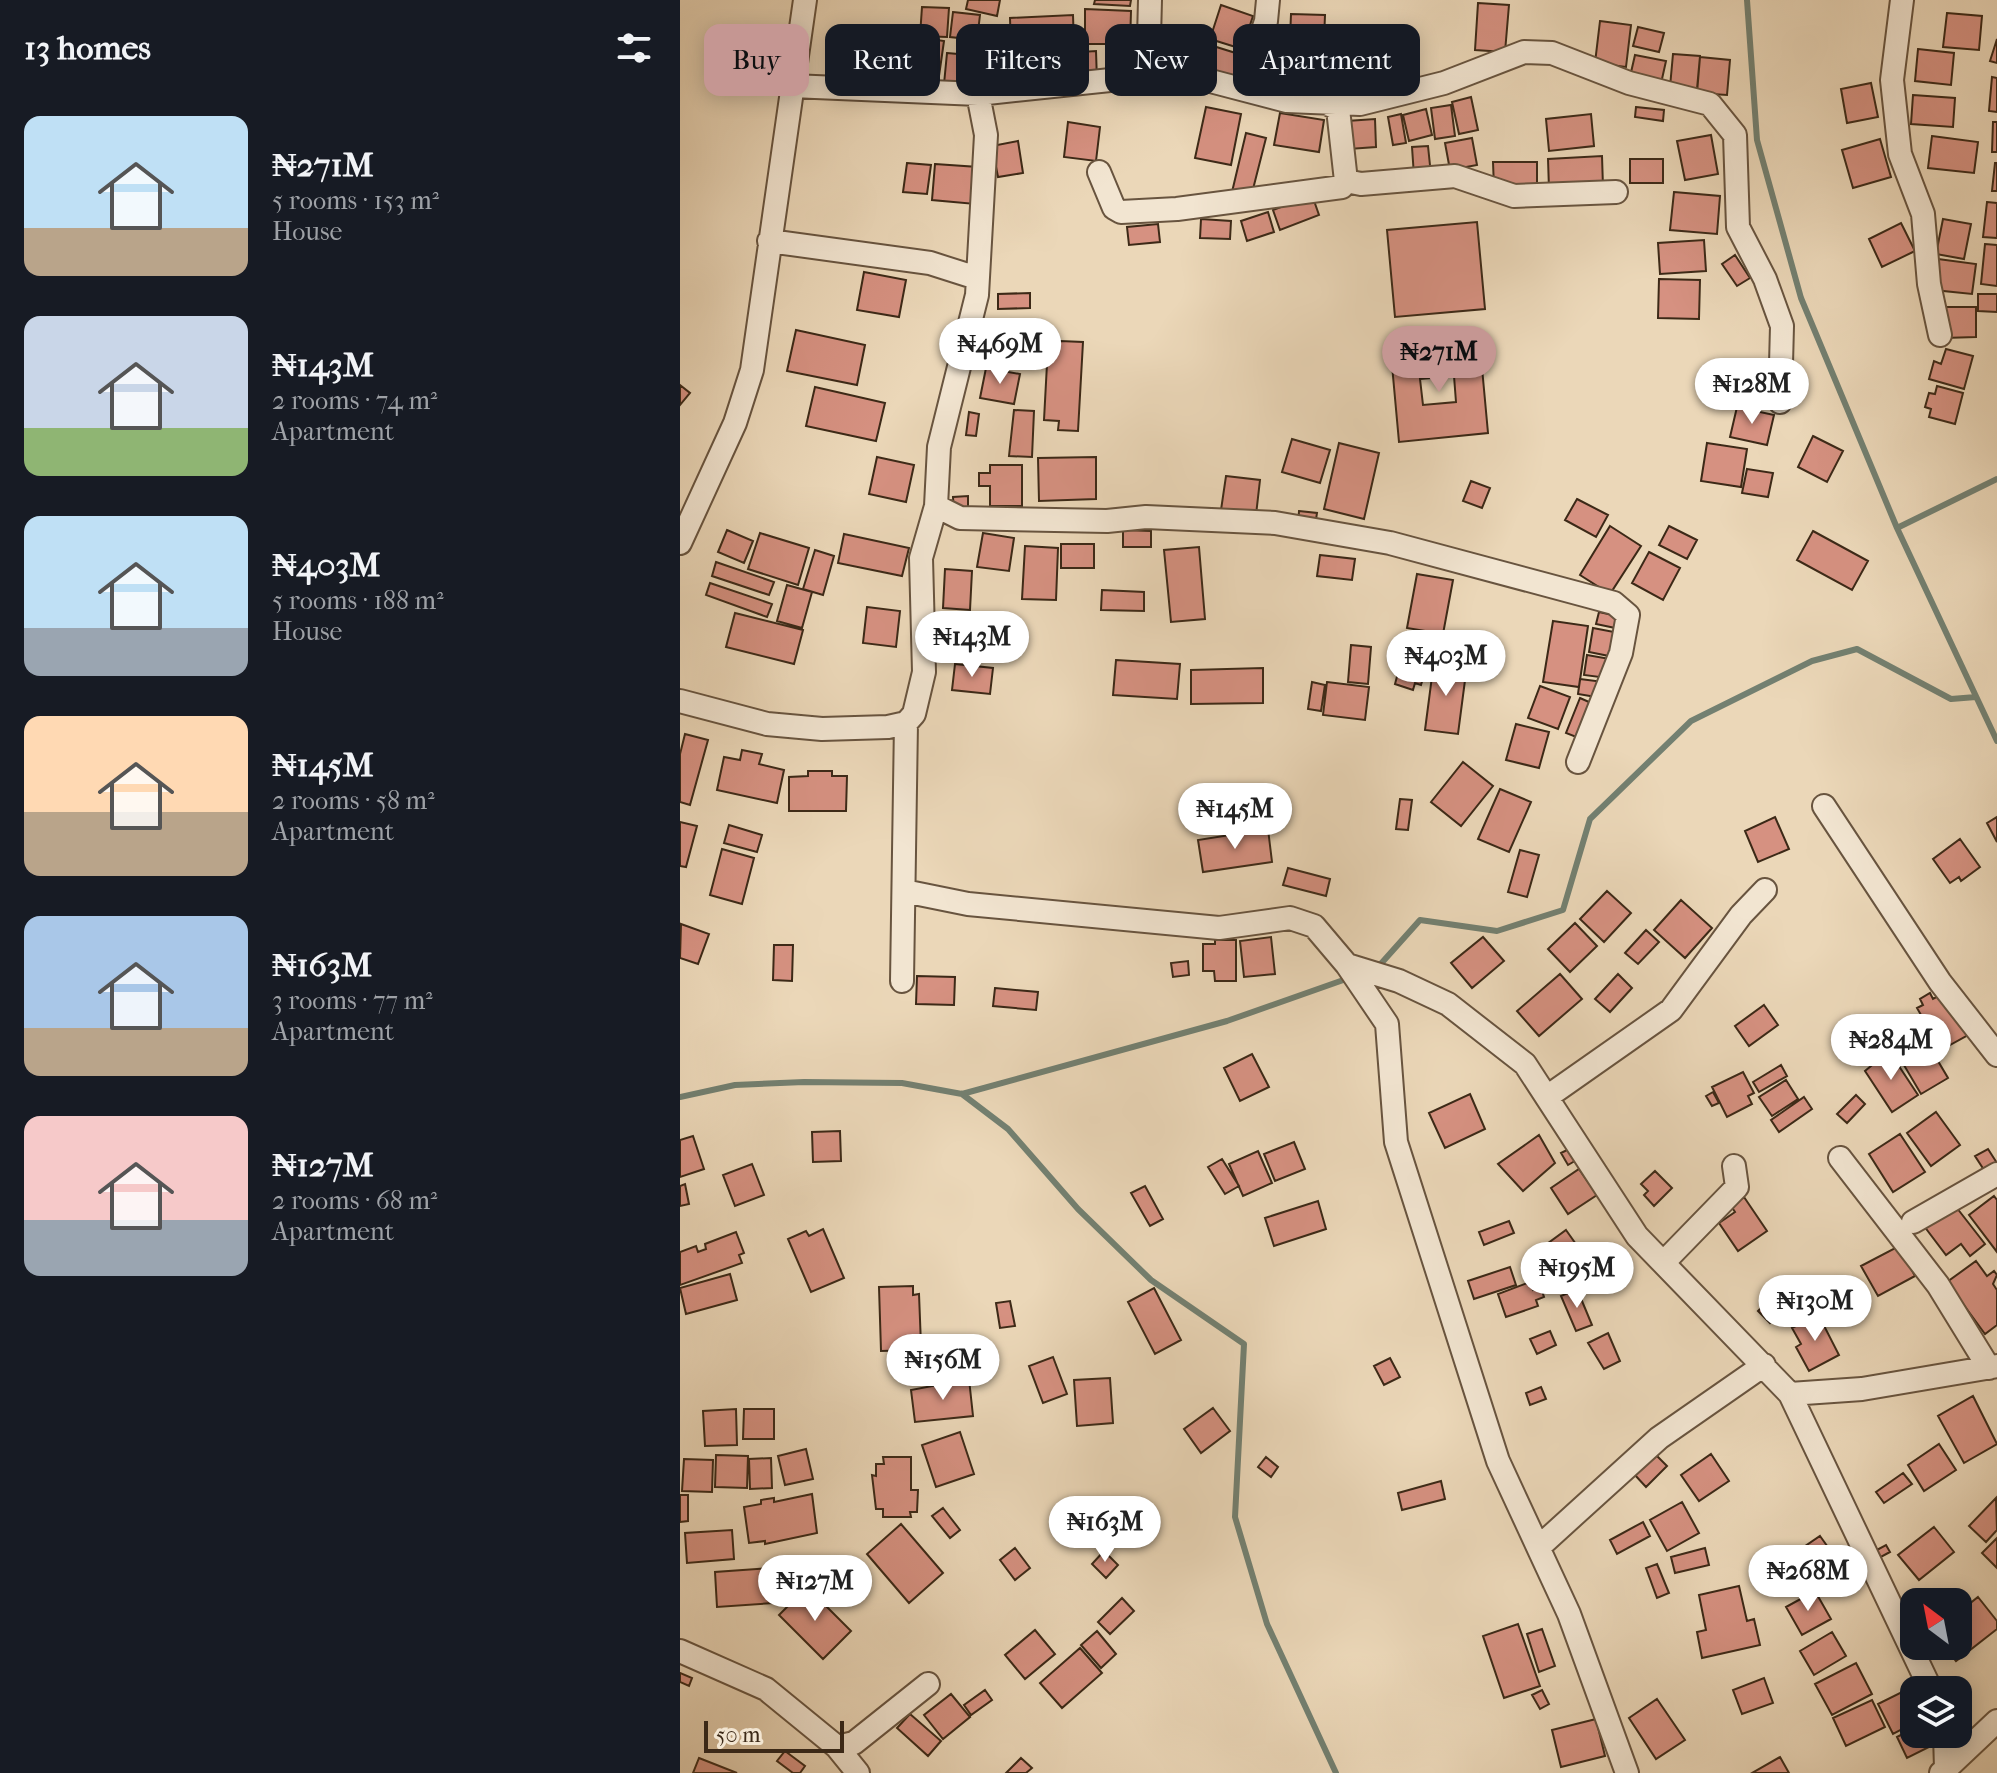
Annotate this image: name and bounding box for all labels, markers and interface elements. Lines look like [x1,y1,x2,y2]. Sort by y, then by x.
chip: Buy [704,24,809,96]
chip: Rent [825,24,940,96]
chip: Filters [956,24,1089,96]
chip: New [1105,24,1217,96]
chip: Apartment [1233,24,1420,96]
icon: filters [612,26,656,70]
text: 13 homes [24,28,151,68]
text: ₦271M [272,145,374,185]
icon: home [88,148,184,244]
text: 5 rooms · 153 m² [272,185,439,216]
text: House [272,216,342,247]
pin: ₦469M [944,318,1056,386]
pin: ₦271M [1383,326,1495,394]
text: ₦469M [957,328,1043,359]
text: ₦271M [1400,336,1478,367]
text: ₦143M [272,345,374,385]
icon: home [88,348,184,444]
pin: ₦128M [1696,358,1808,426]
text: ₦128M [1713,368,1791,399]
text: 2 rooms · 74 m² [272,385,437,416]
text: Apartment [272,416,394,447]
text: ₦403M [272,545,380,585]
icon: home [88,548,184,644]
text: 5 rooms · 188 m² [272,585,444,616]
pin: ₦143M [916,611,1028,679]
text: House [272,616,342,647]
text: ₦143M [933,621,1011,652]
pin: ₦403M [1390,630,1502,698]
text: ₦403M [1405,640,1487,671]
text: ₦145M [272,745,374,785]
icon: home [88,748,184,844]
pin: ₦145M [1179,783,1291,851]
text: 2 rooms · 58 m² [272,785,435,816]
text: ₦145M [1196,793,1274,824]
text: Apartment [272,816,394,847]
text: ₦163M [272,945,372,985]
icon: home [88,948,184,1044]
text: 3 rooms · 77 m² [272,985,433,1016]
pin: ₦284M [1835,1014,1947,1082]
text: Apartment [272,1016,394,1047]
text: ₦284M [1849,1024,1933,1055]
text: ₦127M [272,1145,374,1185]
icon: home [88,1148,184,1244]
text: 2 rooms · 68 m² [272,1185,437,1216]
text: Apartment [272,1216,394,1247]
pin: ₦195M [1521,1242,1633,1310]
text: ₦195M [1539,1252,1615,1283]
pin: ₦130M [1759,1275,1871,1343]
text: ₦130M [1777,1285,1853,1316]
pin: ₦156M [887,1334,999,1402]
text: ₦156M [904,1344,982,1375]
pin: ₦163M [1049,1496,1161,1564]
text: ₦163M [1067,1506,1143,1537]
pin: ₦268M [1752,1545,1864,1613]
pin: ₦127M [759,1555,871,1623]
text: ₦268M [1766,1555,1850,1586]
text: ₦127M [776,1565,854,1596]
north arrow [1900,1588,1972,1660]
map controls [1900,1588,1972,1748]
button: layers [1900,1676,1972,1748]
scale bar [704,1717,844,1753]
text: 50 m [716,1722,761,1748]

